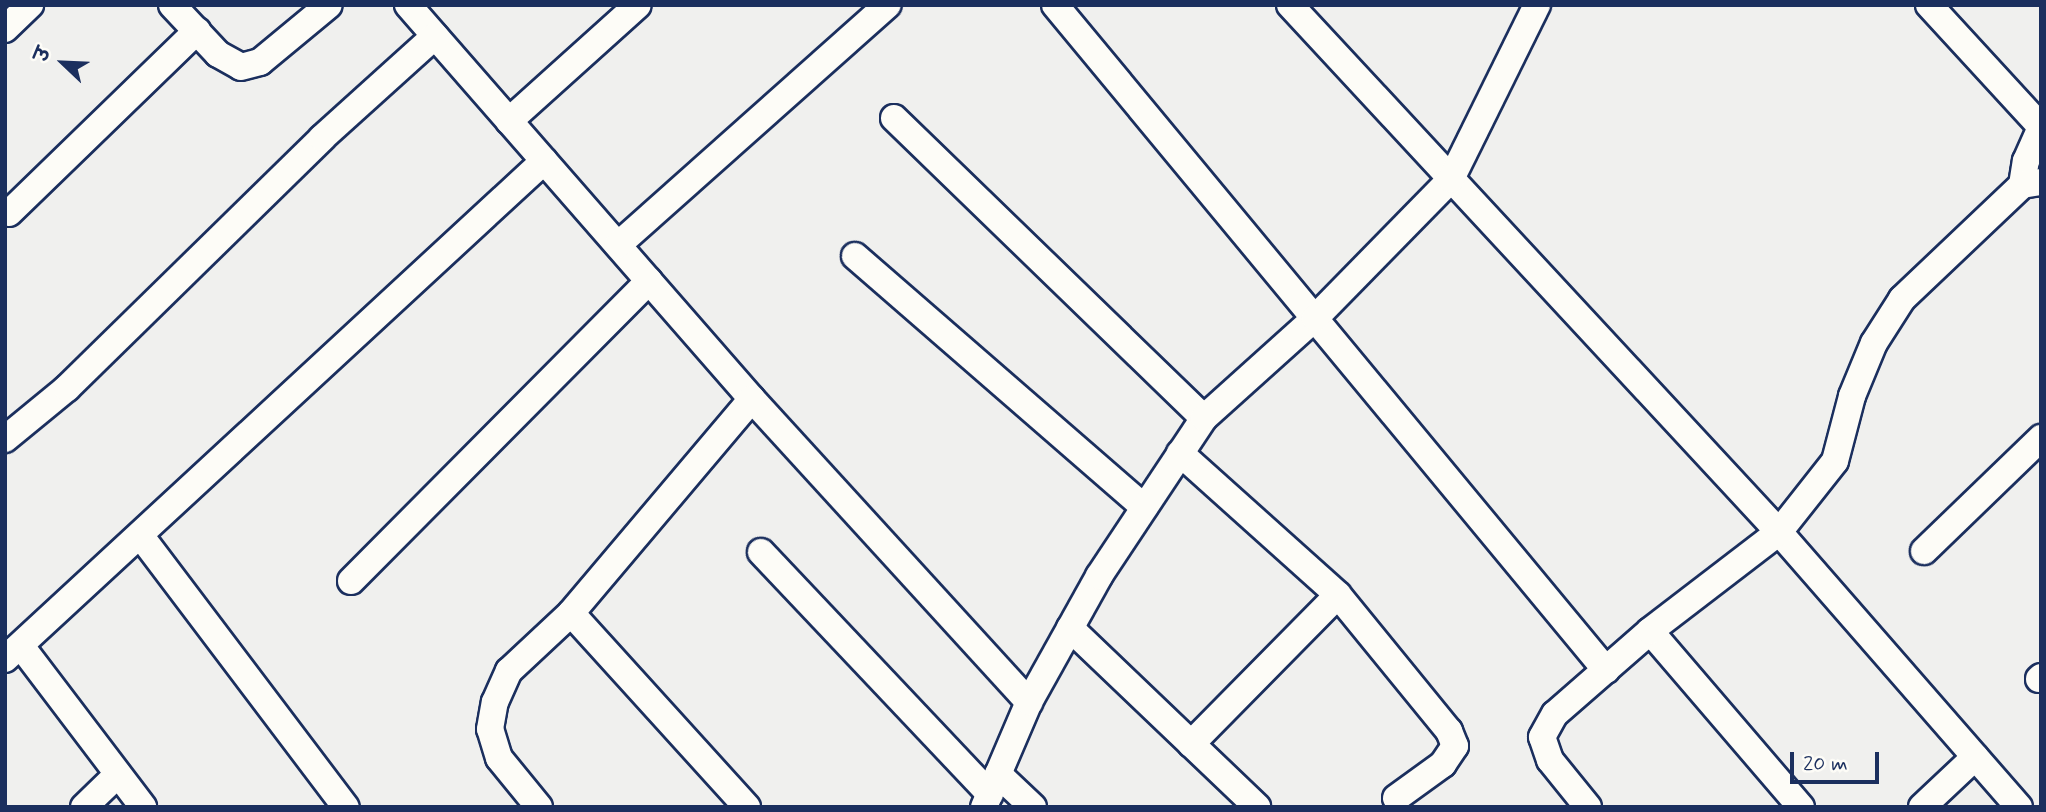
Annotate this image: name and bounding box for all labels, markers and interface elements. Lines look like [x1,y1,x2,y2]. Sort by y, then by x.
north arrow [28,28,98,98]
text: उ [29,44,57,65]
scale bar [1794,738,1883,782]
text: 20 m [1803,750,1848,778]

